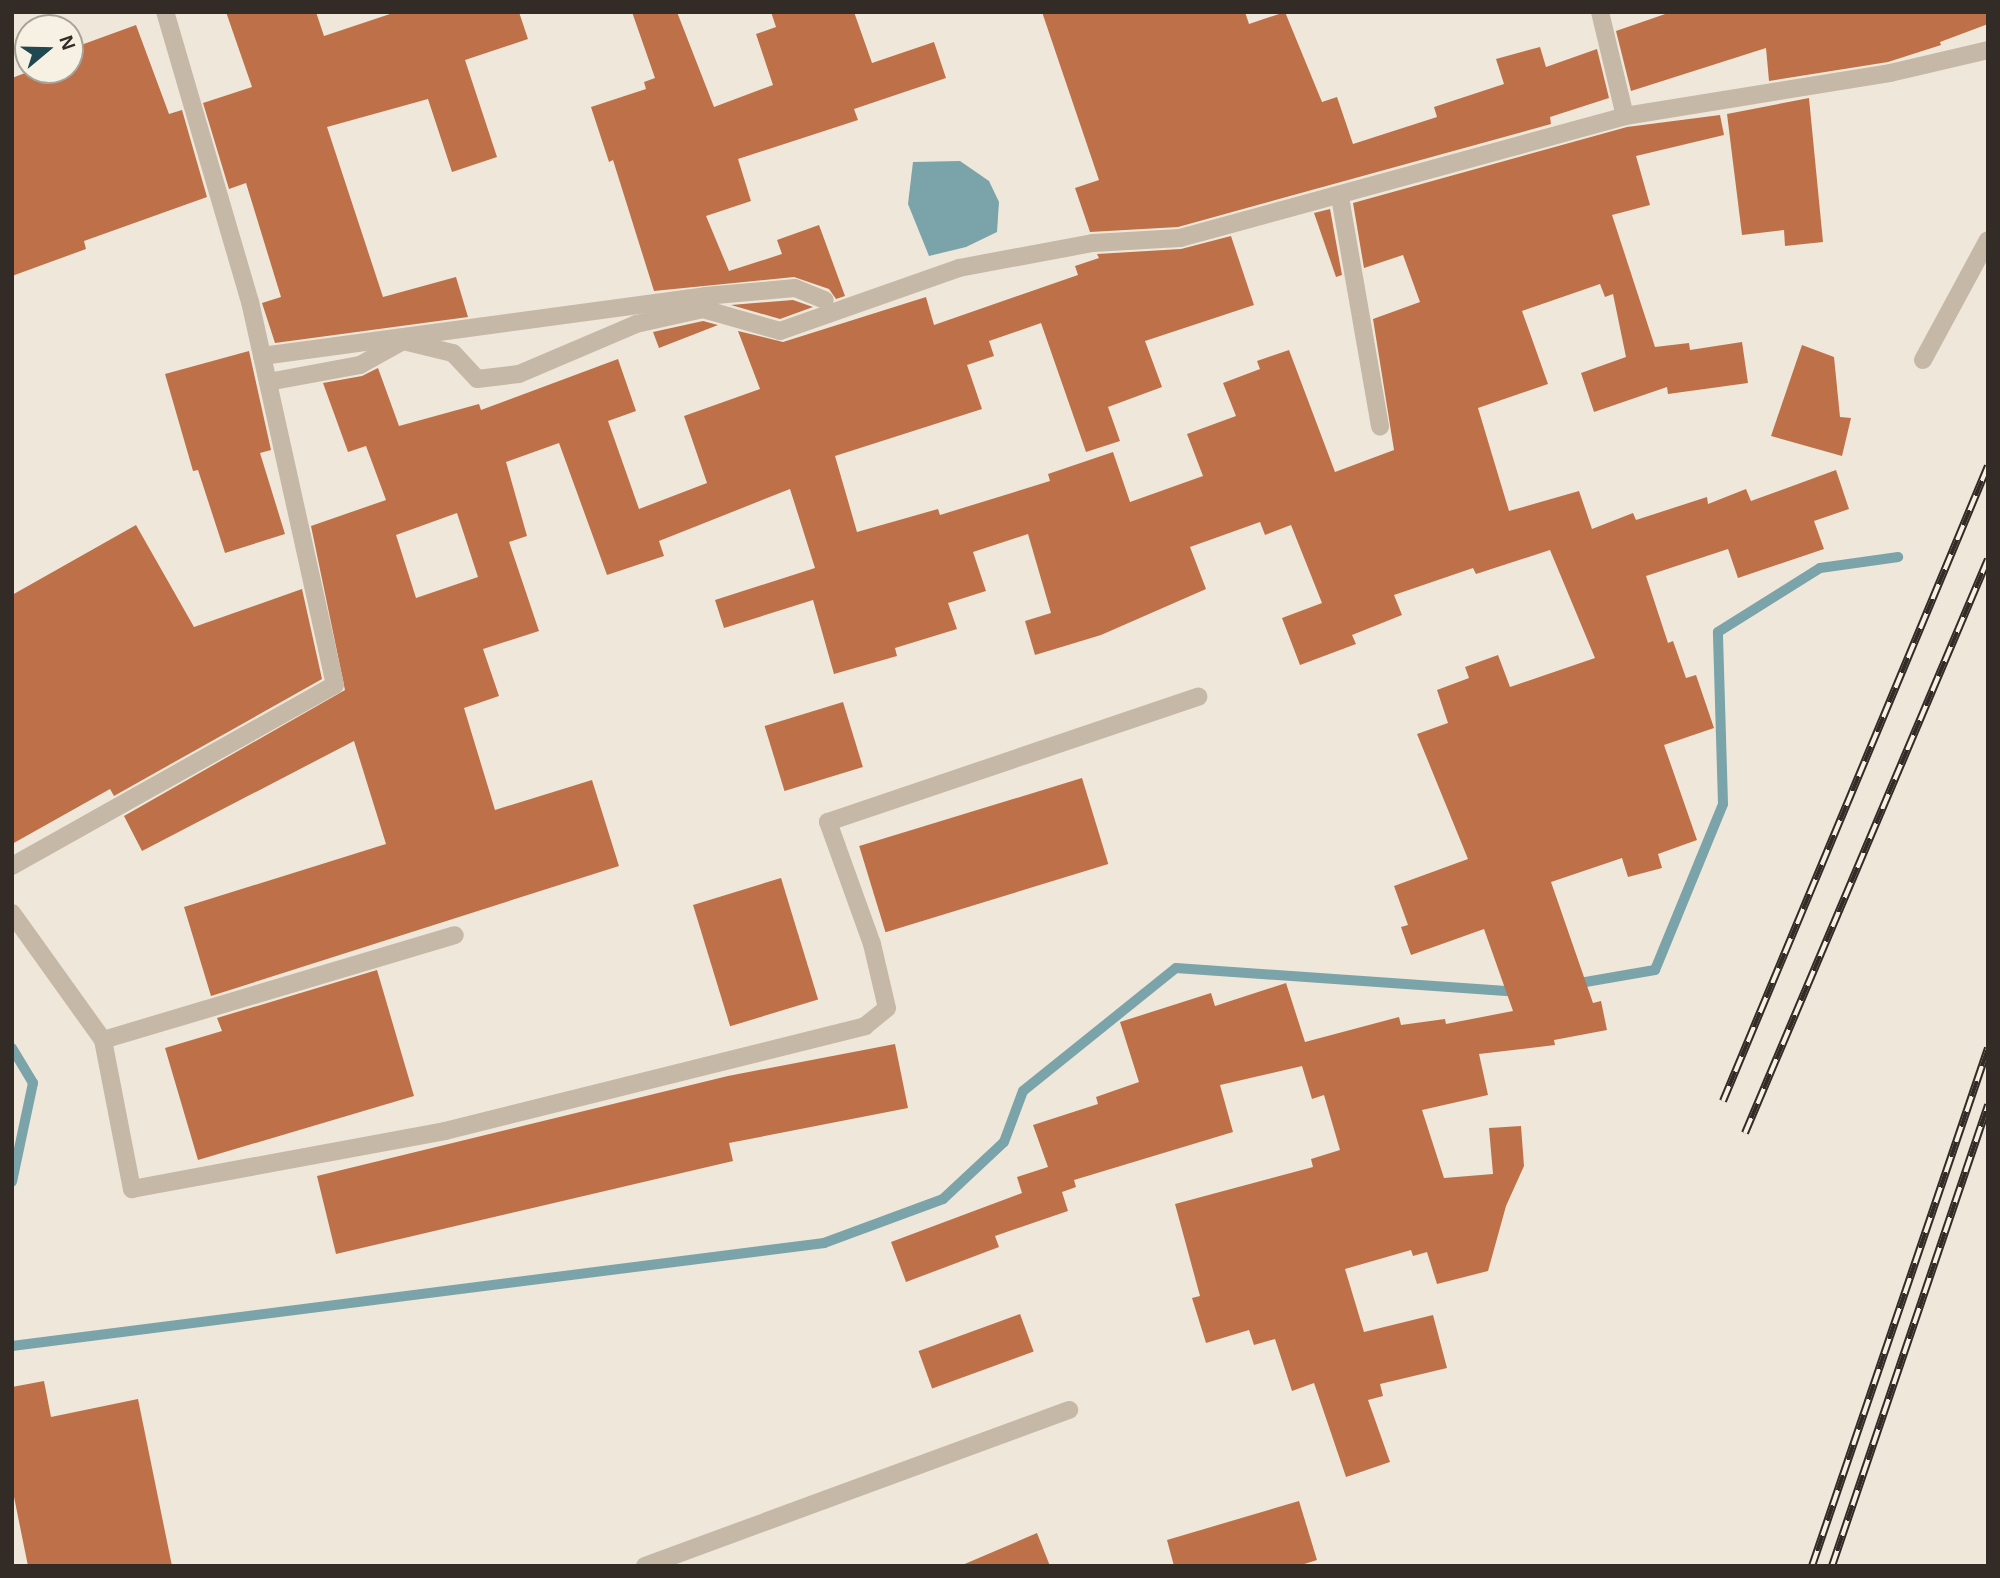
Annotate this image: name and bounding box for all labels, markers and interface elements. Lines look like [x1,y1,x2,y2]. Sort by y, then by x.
north arrow [14,14,84,84]
text: N [55,33,80,53]

